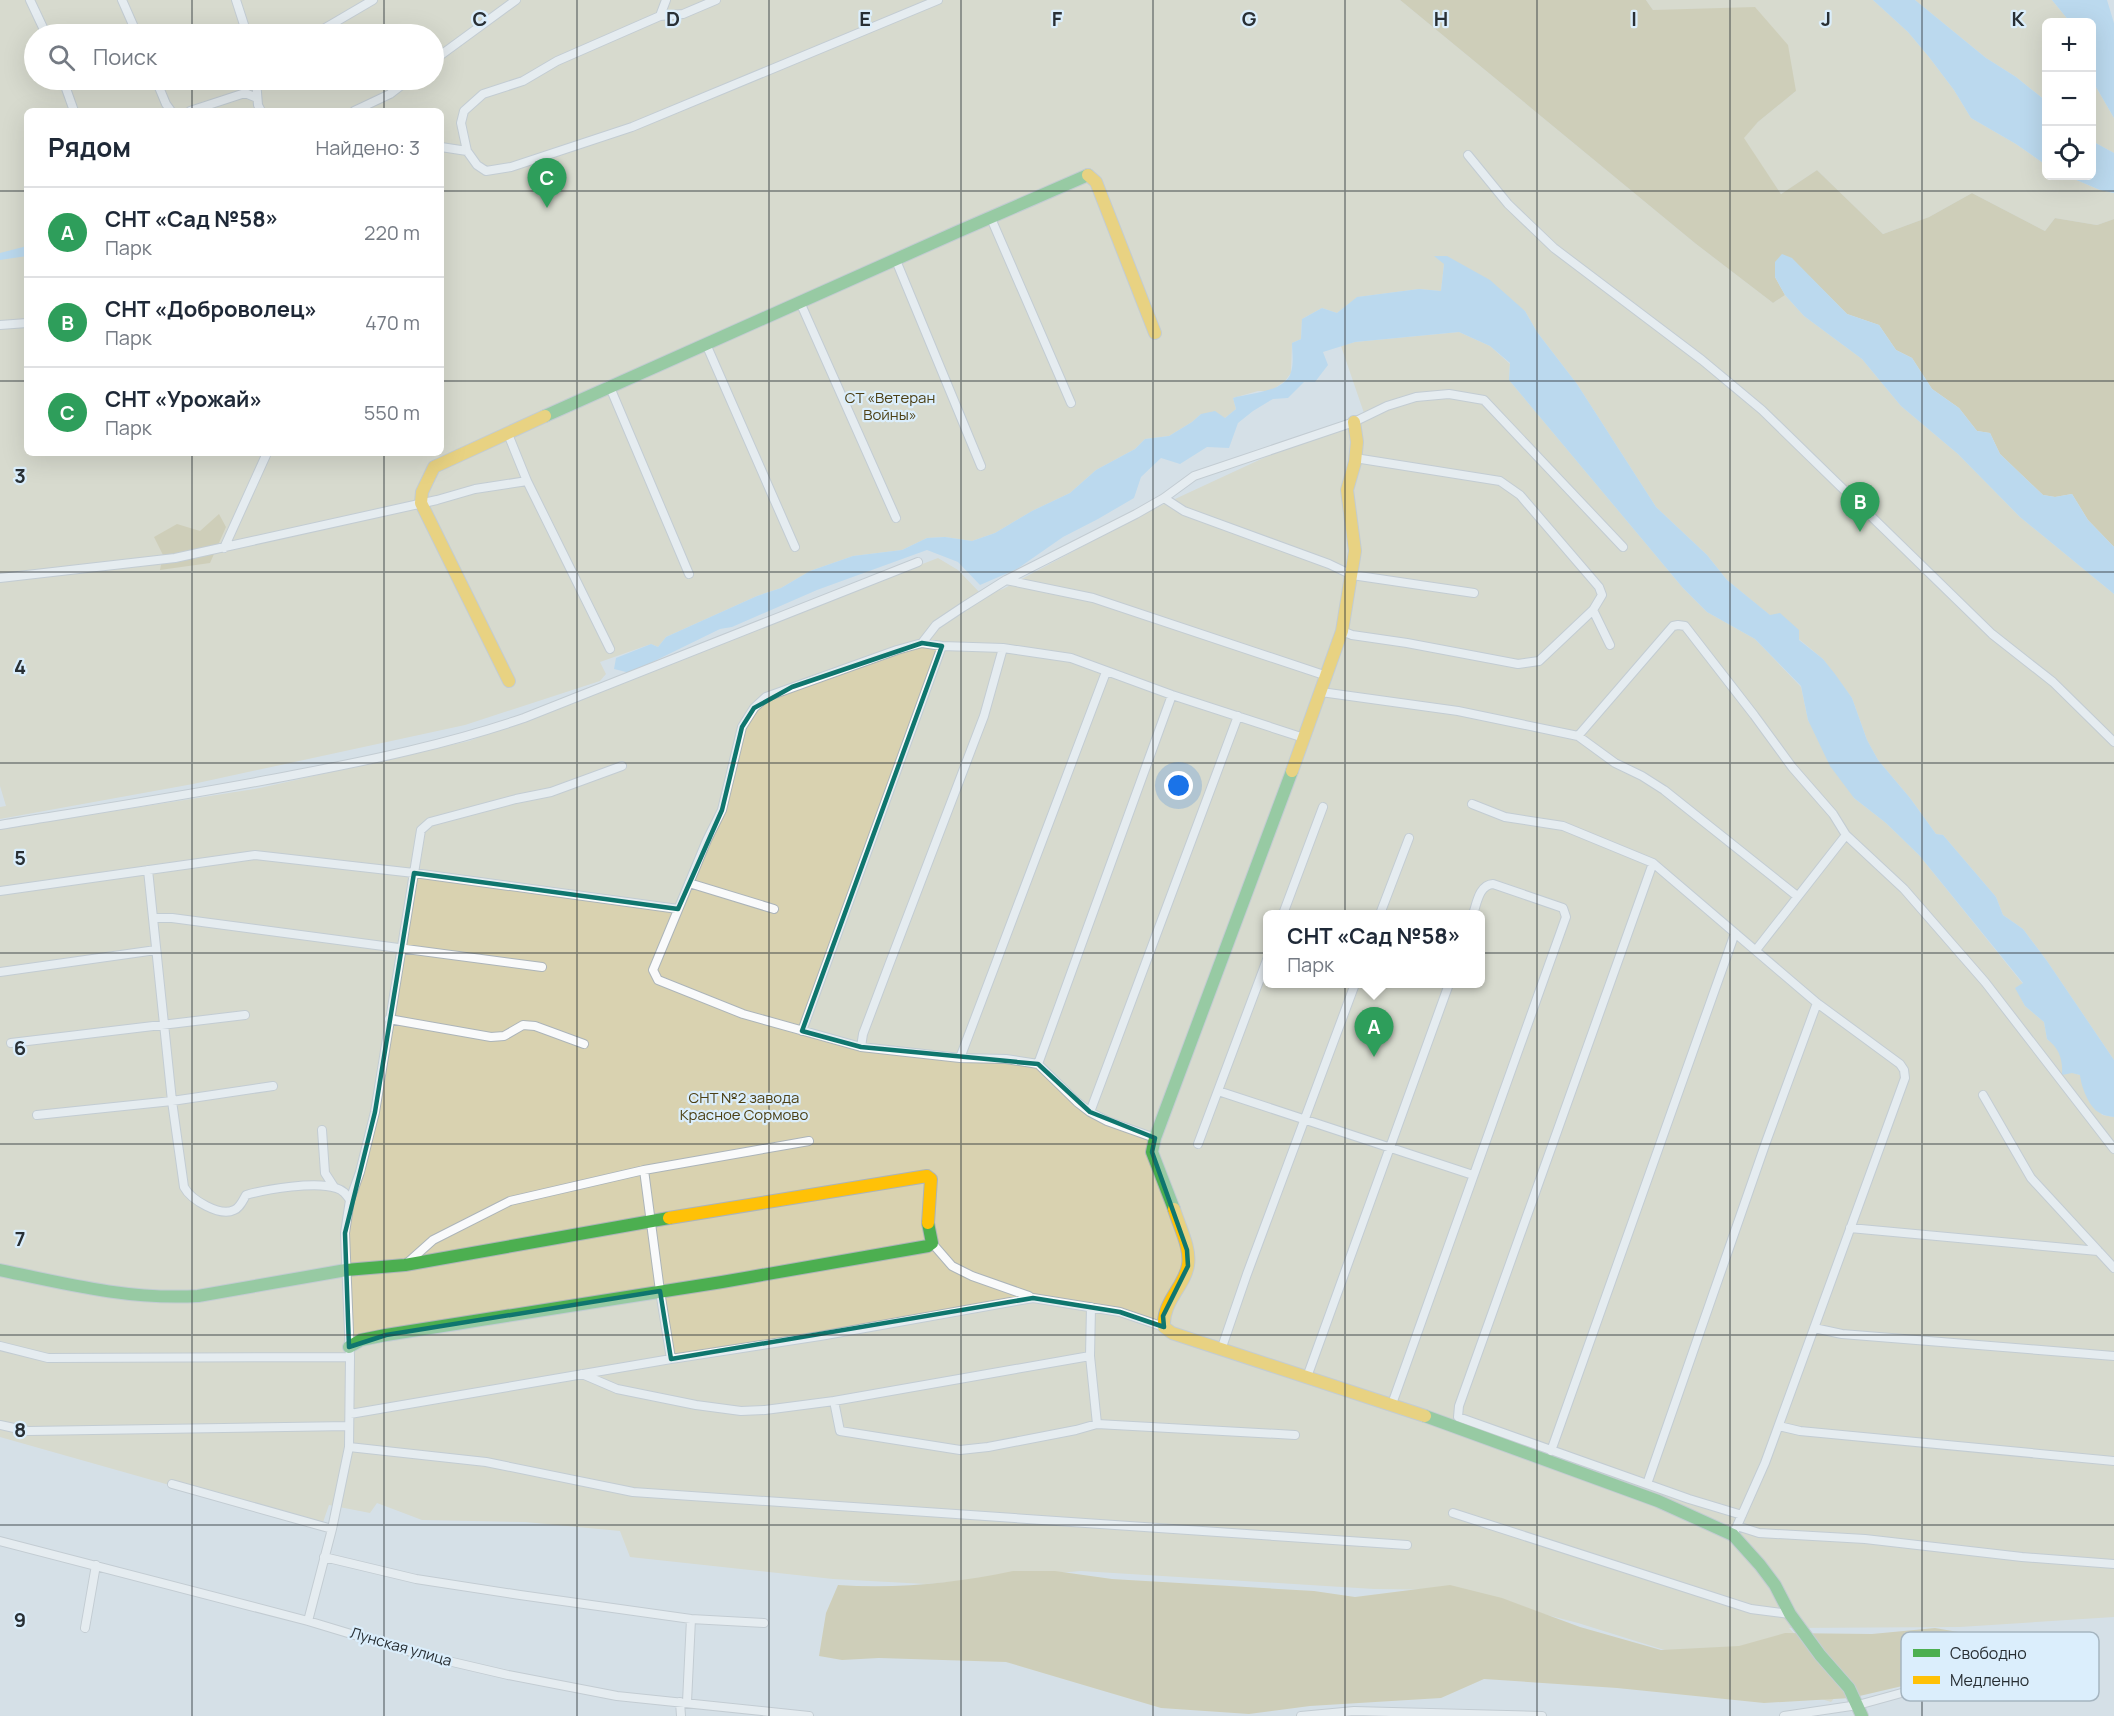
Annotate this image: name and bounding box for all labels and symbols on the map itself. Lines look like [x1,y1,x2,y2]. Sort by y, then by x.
text: C [473,5,487,32]
text: D [666,5,680,32]
text: E [859,5,871,32]
text: F [1052,5,1063,32]
text: G [1242,5,1257,32]
text: H [1434,5,1448,32]
text: I [1631,5,1637,32]
text: J [1821,5,1831,32]
text: K [2012,5,2025,32]
pin: C [528,158,566,208]
park label: СТ «Ветеран Войны» [845,387,935,425]
text: 3 [14,462,26,489]
pin: B [1840,482,1880,532]
text: 4 [14,653,26,680]
your location [1164,771,1193,800]
text: 5 [14,844,26,871]
pin: A [1354,1008,1394,1057]
text: 6 [14,1034,26,1061]
park label: СНТ №2 завода Красное Сормово [680,1087,808,1125]
text: 7 [15,1225,25,1252]
text: 8 [14,1416,26,1443]
text: 9 [14,1606,26,1633]
street label: Лунская улица [348,1622,455,1671]
legend [1901,1632,2099,1701]
text: Свободно [1950,1642,2027,1664]
text: Медленно [1950,1669,2029,1691]

